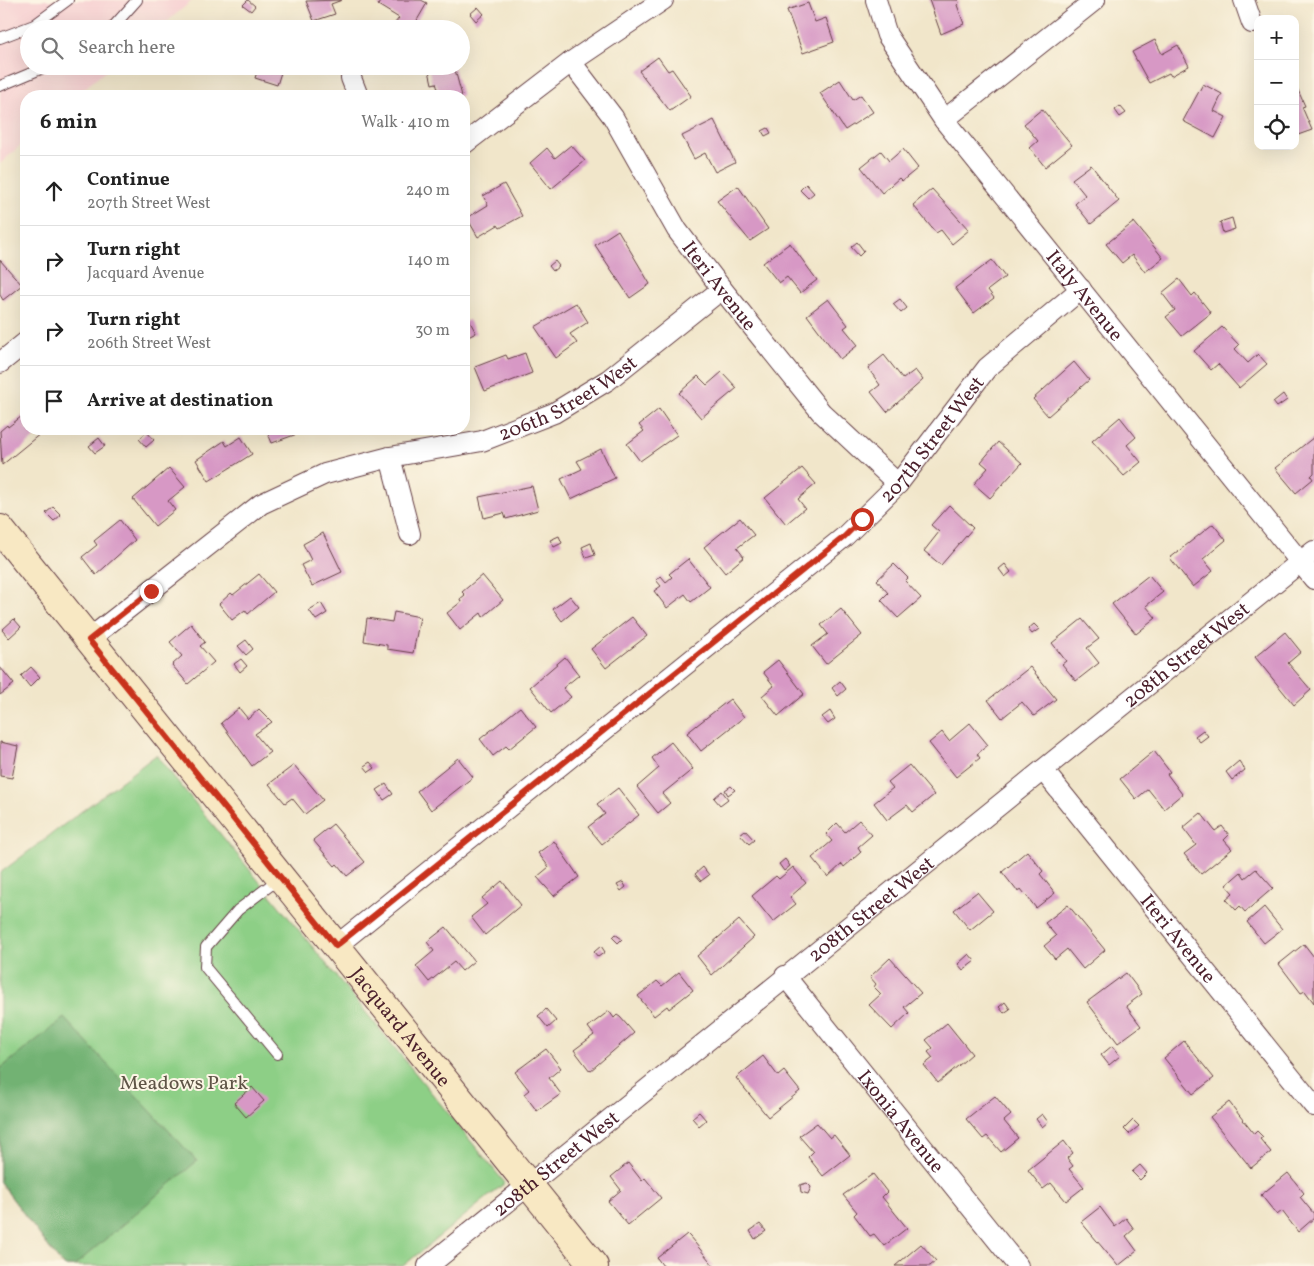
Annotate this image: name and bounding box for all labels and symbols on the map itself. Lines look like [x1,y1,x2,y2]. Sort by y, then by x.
street label: Iteri Avenue [674,236,762,337]
street label: Italy Avenue [1038,245,1129,348]
street label: 206th Street West [495,350,644,449]
street label: 207th Street West [874,371,992,510]
route start [851,508,874,531]
route end [140,580,163,603]
street label: 208th Street West [1118,596,1256,715]
street label: 208th Street West [803,851,941,970]
street label: Iteri Avenue [1132,889,1222,990]
street label: Jacquard Avenue [342,962,456,1094]
street label: Ixonia Avenue [850,1065,950,1180]
park label: Meadows Park [120,1070,248,1098]
street label: 208th Street West [488,1105,626,1224]

